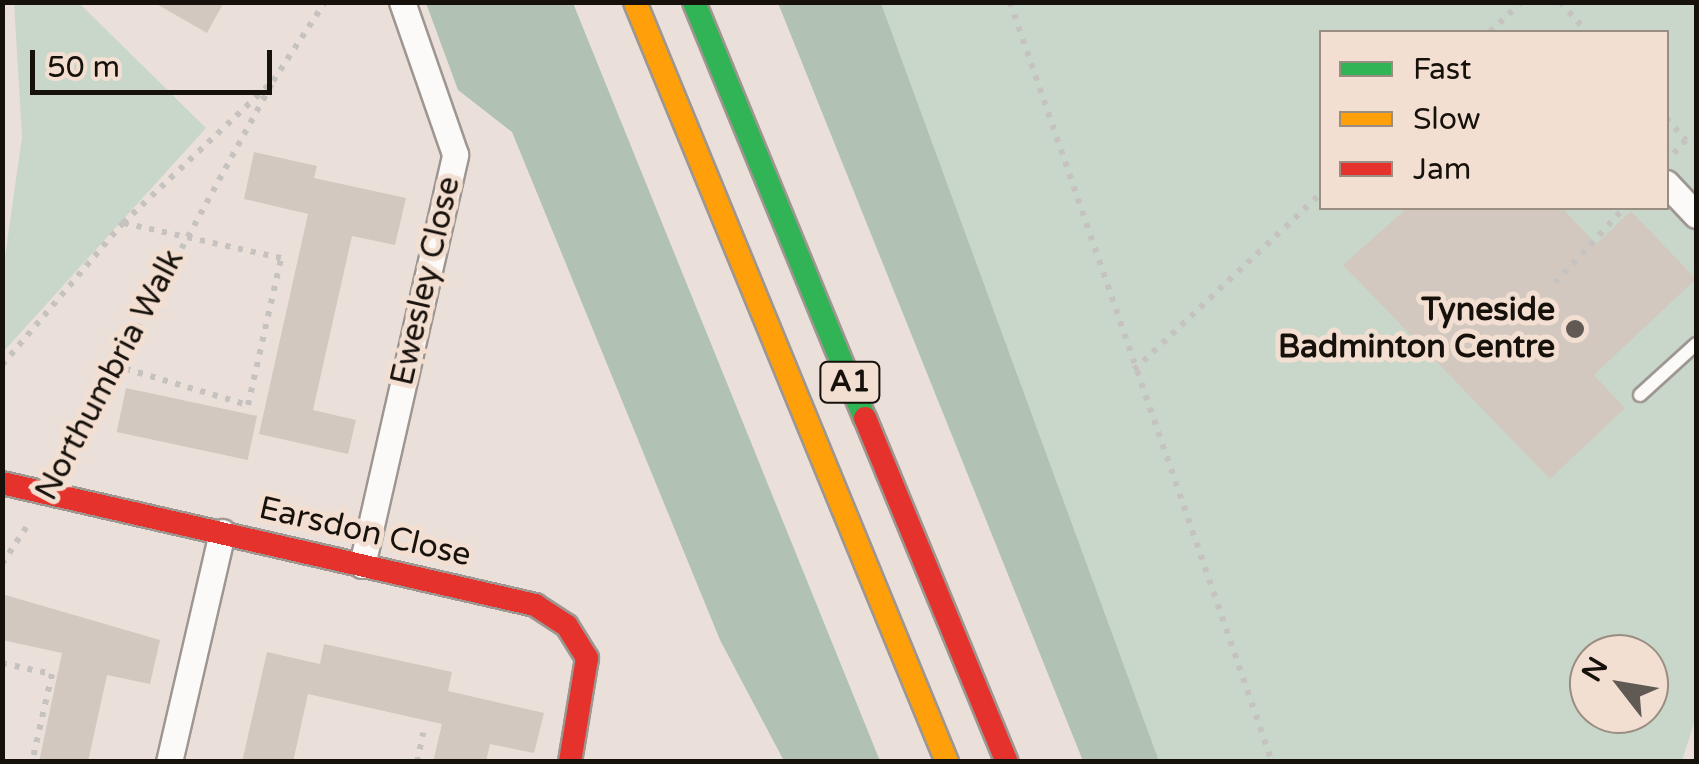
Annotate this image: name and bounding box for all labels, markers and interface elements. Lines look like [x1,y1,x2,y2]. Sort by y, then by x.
scale bar [35,30,278,92]
legend [1319,30,1669,210]
text: 50 m [47,49,120,86]
text: Fast [1413,51,1472,88]
text: Slow [1413,101,1481,138]
text: Jam [1413,151,1471,188]
street label: Ewesley Close [383,173,469,389]
street label: Northumbria Walk [28,243,192,507]
place label: Tyneside Badminton Centre [1278,292,1555,367]
marker: Tyneside Badminton Centre [1564,318,1586,340]
road number: A1 [818,357,882,407]
street label: Earsdon Close [255,489,475,575]
north arrow [1569,634,1669,734]
text: N [1575,651,1615,688]

